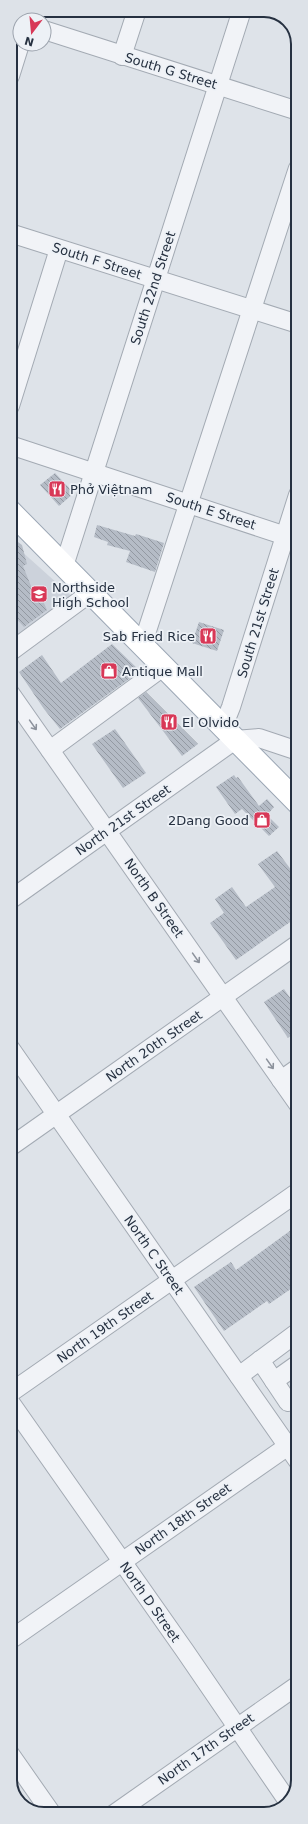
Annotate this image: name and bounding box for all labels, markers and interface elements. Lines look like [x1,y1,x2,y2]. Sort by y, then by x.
north arrow [12,12,52,52]
text: N [23,34,36,49]
street label: South G Street [123,50,219,92]
street label: South 22nd Street [128,229,178,347]
street label: South F Street [50,239,144,283]
restaurant icon: Phở Việtnam [47,479,67,499]
place label: Phở Việtnam [70,482,152,497]
street label: South E Street [164,489,258,533]
street label: South 21st Street [234,566,282,680]
place label: Northside High School [52,580,129,610]
school or university icon: Northside High School [29,584,49,604]
restaurant icon: Sab Fried Rice [198,626,218,646]
place label: Sab Fried Rice [103,629,195,644]
shop icon: Antique Mall [99,661,119,681]
place label: Antique Mall [122,664,203,679]
restaurant icon: El Olvido [159,712,179,732]
place label: El Olvido [182,715,239,730]
one-way arrow [29,719,37,730]
street label: North 21st Street [73,782,173,858]
shop icon: 2Dang Good [252,810,272,830]
place label: 2Dang Good [168,813,249,828]
street label: North B Street [121,856,187,940]
one-way arrow [192,952,200,963]
street label: North 20th Street [103,1007,205,1085]
one-way arrow [266,1058,274,1069]
street label: North C Street [121,1213,187,1297]
street label: North 19th Street [54,1288,156,1366]
street label: North 18th Street [132,1480,234,1558]
street label: North D Street [117,1559,183,1645]
street label: North 17th Street [155,1710,257,1788]

